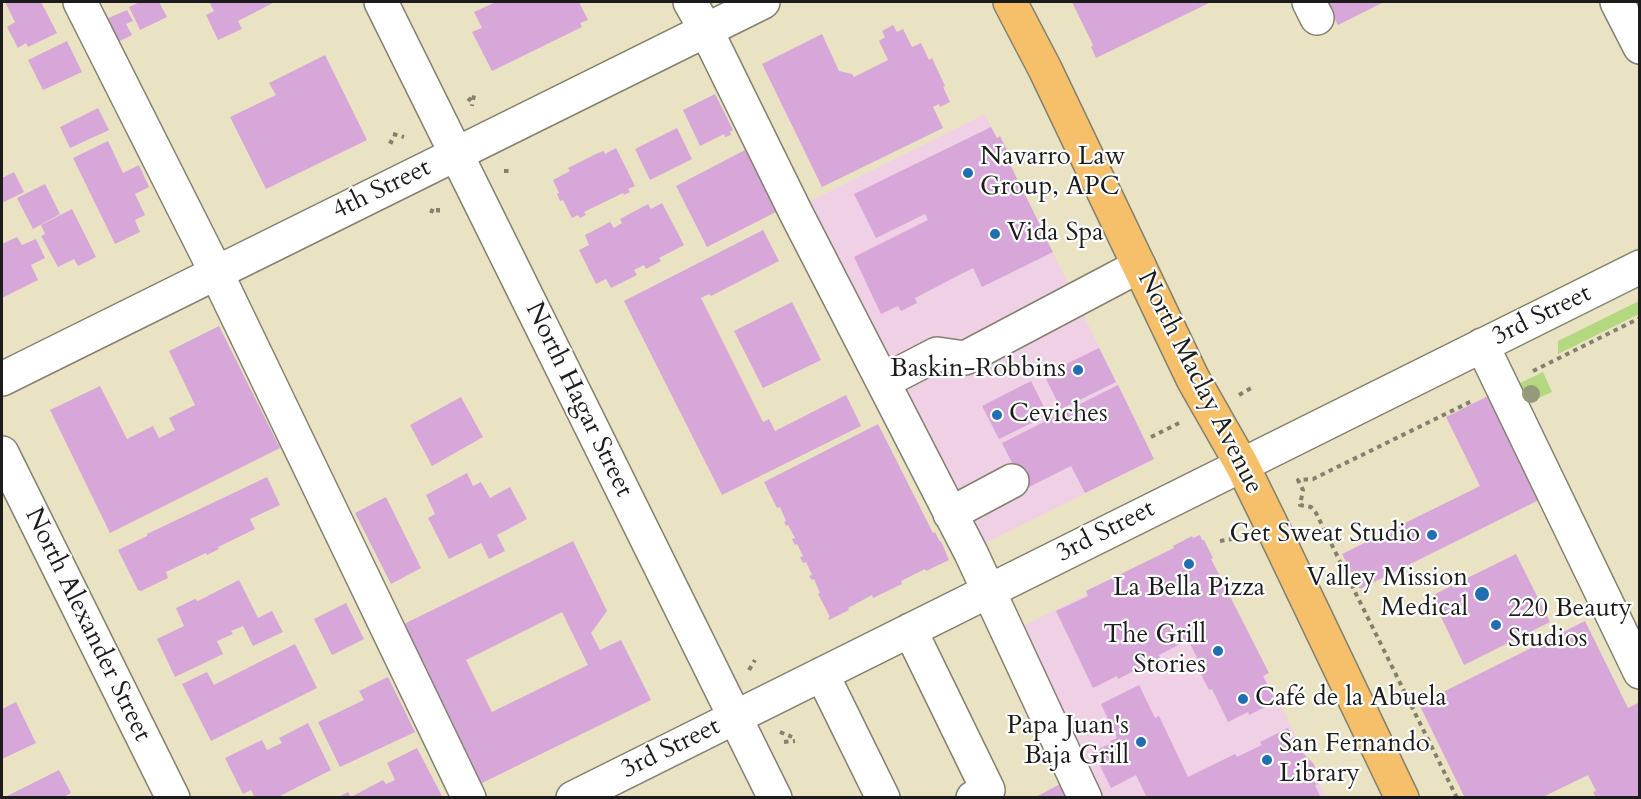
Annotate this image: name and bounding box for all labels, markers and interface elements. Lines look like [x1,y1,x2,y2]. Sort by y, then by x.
place label: Navarro Law Group, APC [980,142,1126,204]
street label: 4th Street [328,153,436,227]
marker: Navarro Law Group, APC [961,166,975,180]
place label: Vida Spa [1007,218,1104,250]
marker: Vida Spa [988,227,1002,241]
street label: North Maclay Avenue [1129,266,1269,500]
street label: 3rd Street [1487,279,1597,353]
street label: North Hagar Street [517,297,639,503]
place label: Baskin-Robbins [890,354,1066,386]
marker: Baskin-Robbins [1071,363,1085,377]
place label: Ceviches [1009,399,1108,431]
marker: Ceviches [990,408,1004,422]
street label: 3rd Street [1052,494,1160,570]
street label: North Alexander Street [17,503,157,747]
place label: Get Sweat Studio [1230,519,1420,551]
marker: Get Sweat Studio [1425,528,1439,542]
marker: La Bella Pizza [1182,557,1196,571]
place label: Valley Mission Medical [1307,563,1468,624]
place label: La Bella Pizza [1113,573,1265,605]
marker: Valley Mission Medical [1473,585,1491,603]
place label: 220 Beauty Studios [1508,594,1632,656]
marker: 220 Beauty Studios [1489,618,1503,632]
place label: The Grill Stories [1103,620,1206,682]
marker: The Grill Stories [1211,644,1225,658]
place label: Café de la Abuela [1255,683,1447,715]
marker: Café de la Abuela [1236,692,1250,706]
place label: Papa Juan's Baja Grill [1007,711,1129,772]
street label: 3rd Street [616,712,726,786]
place label: San Fernando Library [1279,729,1430,790]
marker: Papa Juan's Baja Grill [1134,735,1148,749]
marker: San Fernando Library [1260,753,1274,767]

